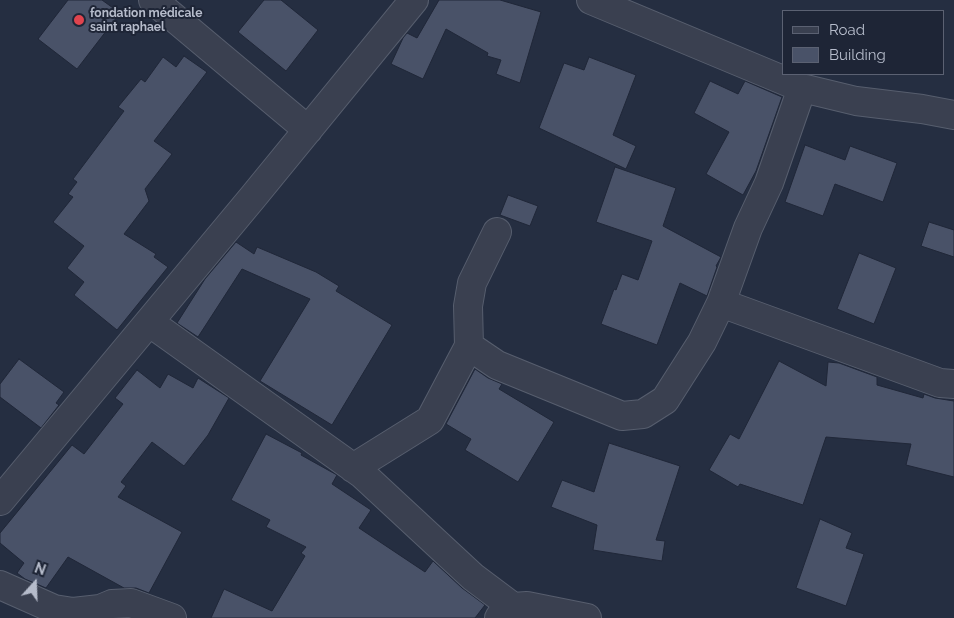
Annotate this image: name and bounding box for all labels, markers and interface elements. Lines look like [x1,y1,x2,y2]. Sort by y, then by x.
place label: fondation médicale saint raphael [90,6,202,34]
legend [782,10,944,75]
marker: fondation médicale saint raphael [72,13,86,27]
text: Road [829,21,865,39]
text: Building [829,46,886,64]
north arrow [10,558,60,608]
text: N [32,560,48,578]

